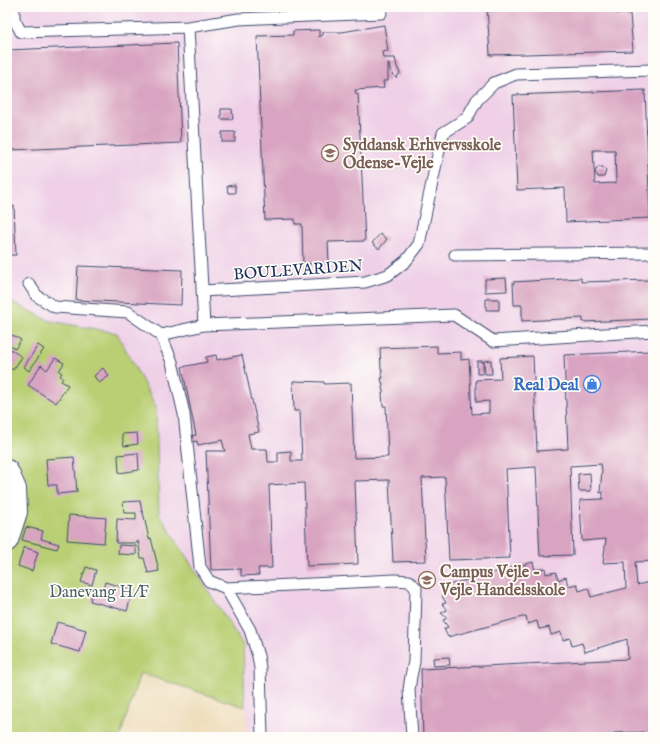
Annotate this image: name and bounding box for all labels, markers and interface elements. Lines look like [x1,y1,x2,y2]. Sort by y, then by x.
place label: Syddansk Erhvervsskole Odense-Vejle [343,136,502,174]
school or university icon: Syddansk Erhvervsskole Odense-Vejle [320,143,340,163]
street label: BOULEVARDEN [233,256,364,285]
shop icon: Real Deal [582,374,602,394]
place label: Real Deal [513,376,580,396]
place label: Campus Vejle - Vejle Handelsskole [439,563,566,601]
school or university icon: Campus Vejle - Vejle Handelsskole [417,570,437,590]
park label: Danevang H/F [49,583,149,603]

